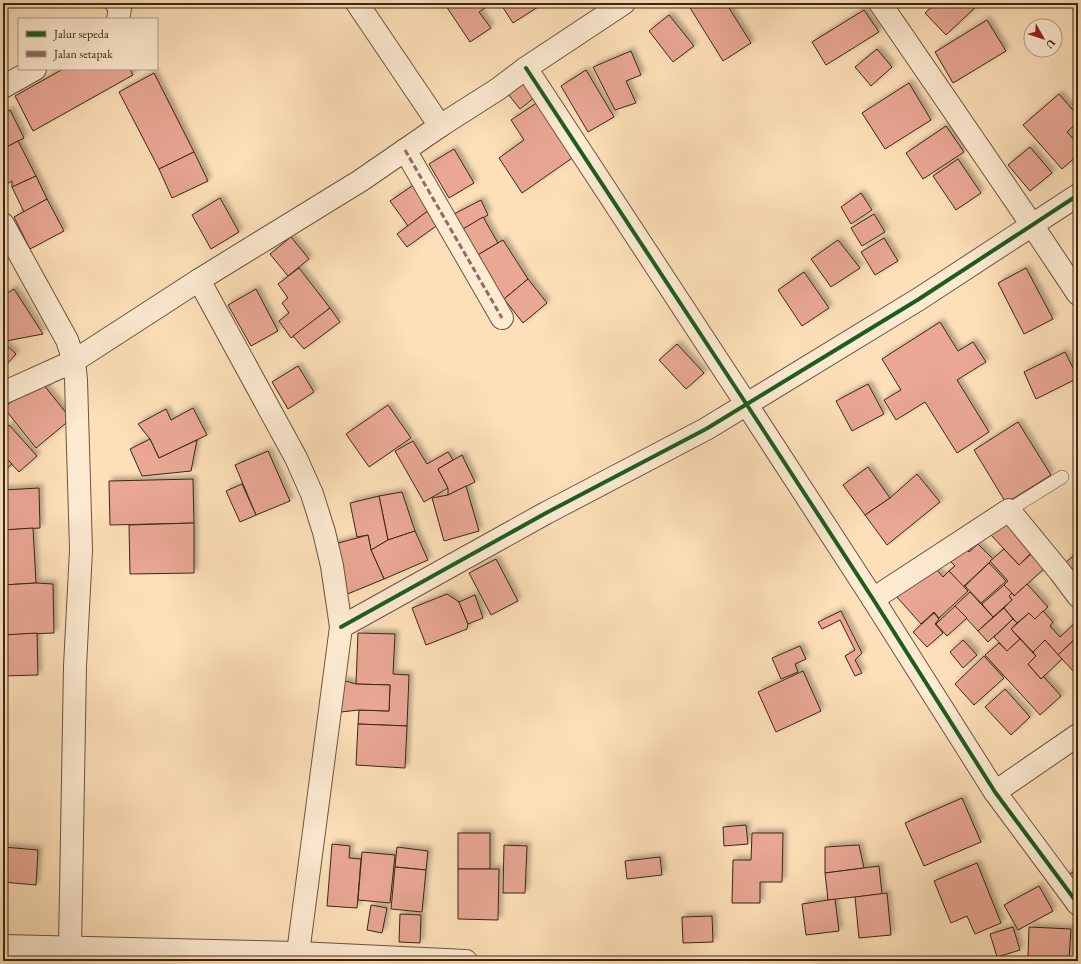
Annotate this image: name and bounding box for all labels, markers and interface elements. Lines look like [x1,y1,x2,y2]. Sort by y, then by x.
legend [18,18,158,70]
north arrow [1023,18,1063,58]
text: Jalur sepeda [53,26,109,42]
text: U [1042,37,1059,53]
text: Jalan setapak [53,46,113,62]

